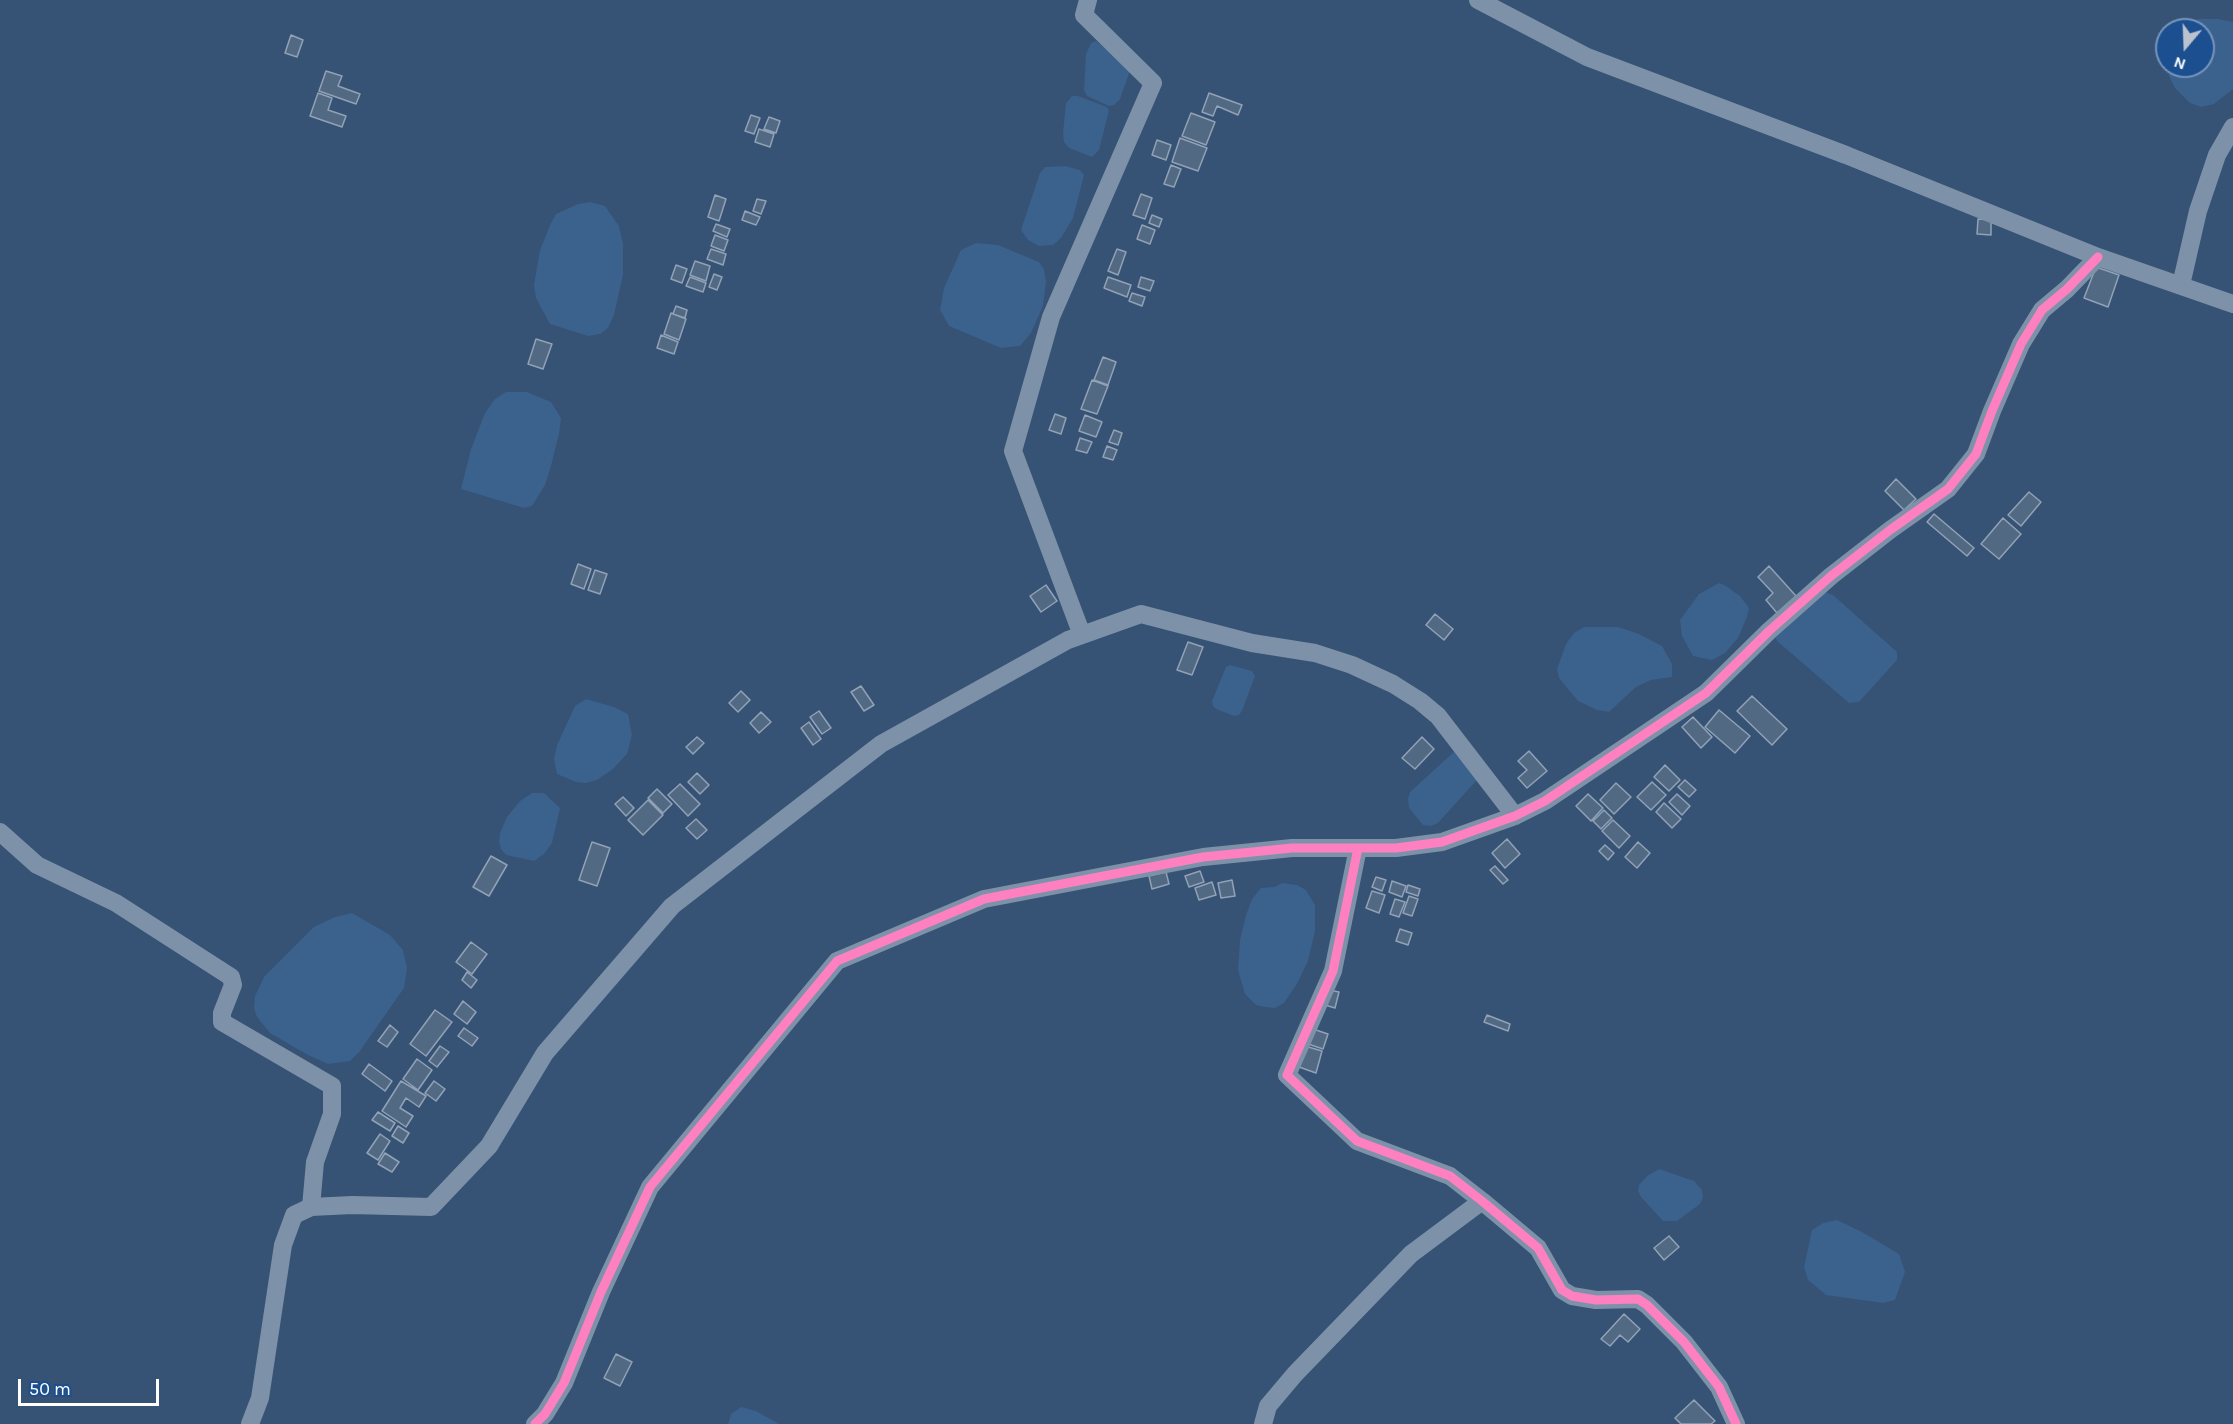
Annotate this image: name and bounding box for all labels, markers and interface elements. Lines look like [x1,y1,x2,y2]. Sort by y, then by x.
north arrow [2155,18,2215,78]
text: N [2171,53,2188,74]
scale bar [21,1367,162,1405]
text: 50 m [29,1378,71,1400]

